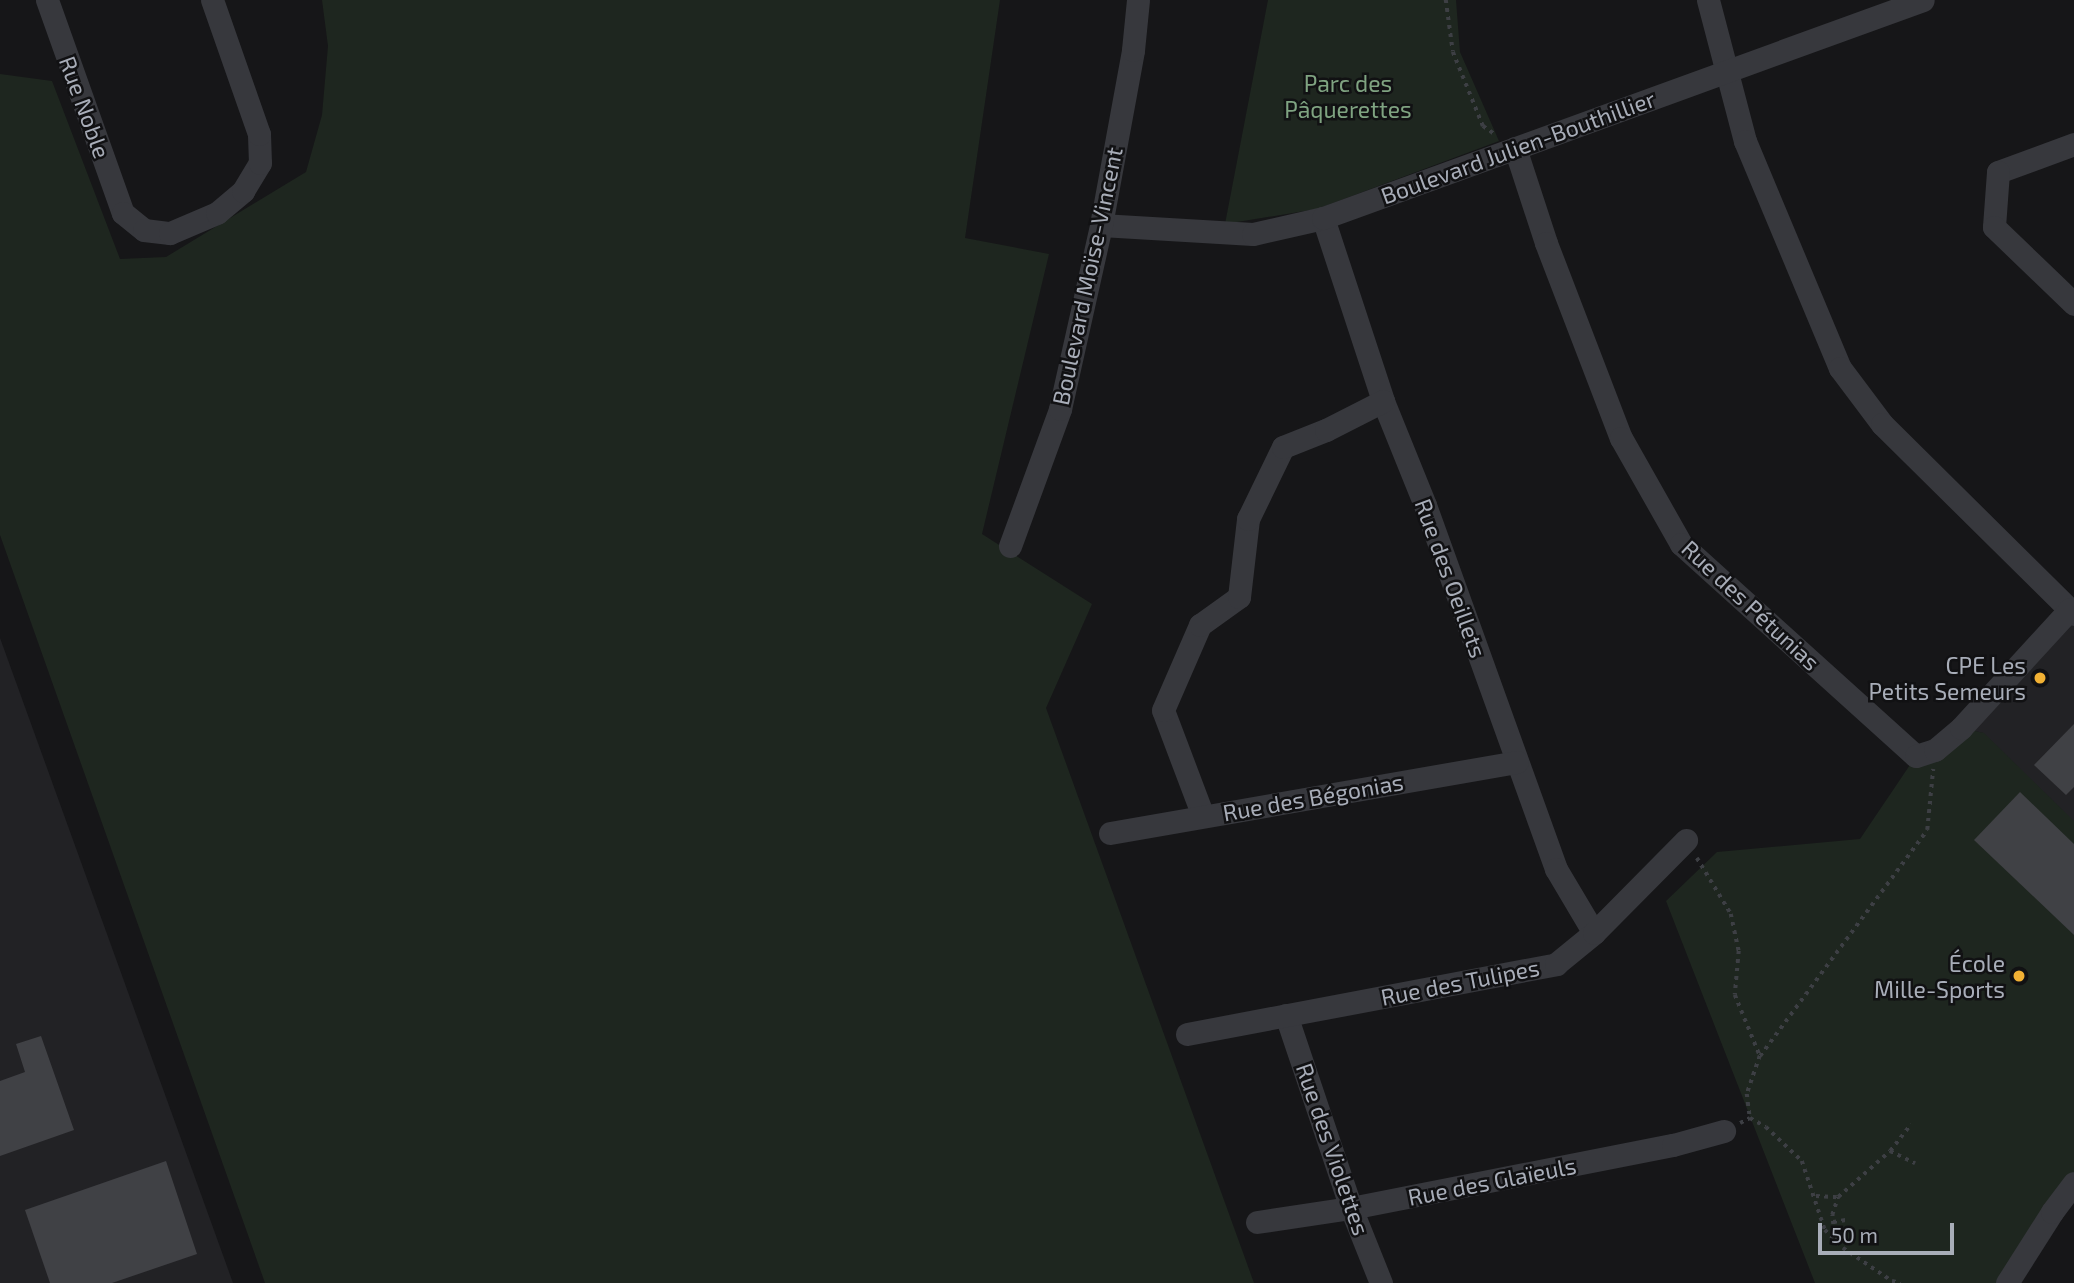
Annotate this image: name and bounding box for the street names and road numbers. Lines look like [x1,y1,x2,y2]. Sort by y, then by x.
street label: Rue Noble [54,52,116,162]
street label: Boulevard Julien-Bouthillier [1377,84,1659,210]
street label: Boulevard Moïse-Vincent [1046,145,1128,407]
street label: Rue des Oeillets [1409,495,1493,661]
street label: Rue des Pétunias [1676,534,1826,676]
street label: Rue des Bégonias [1221,768,1405,826]
street label: Rue des Tulipes [1378,953,1542,1011]
street label: Rue des Violettes [1291,1059,1375,1239]
street label: Rue des Glaïeuls [1406,1151,1578,1211]

